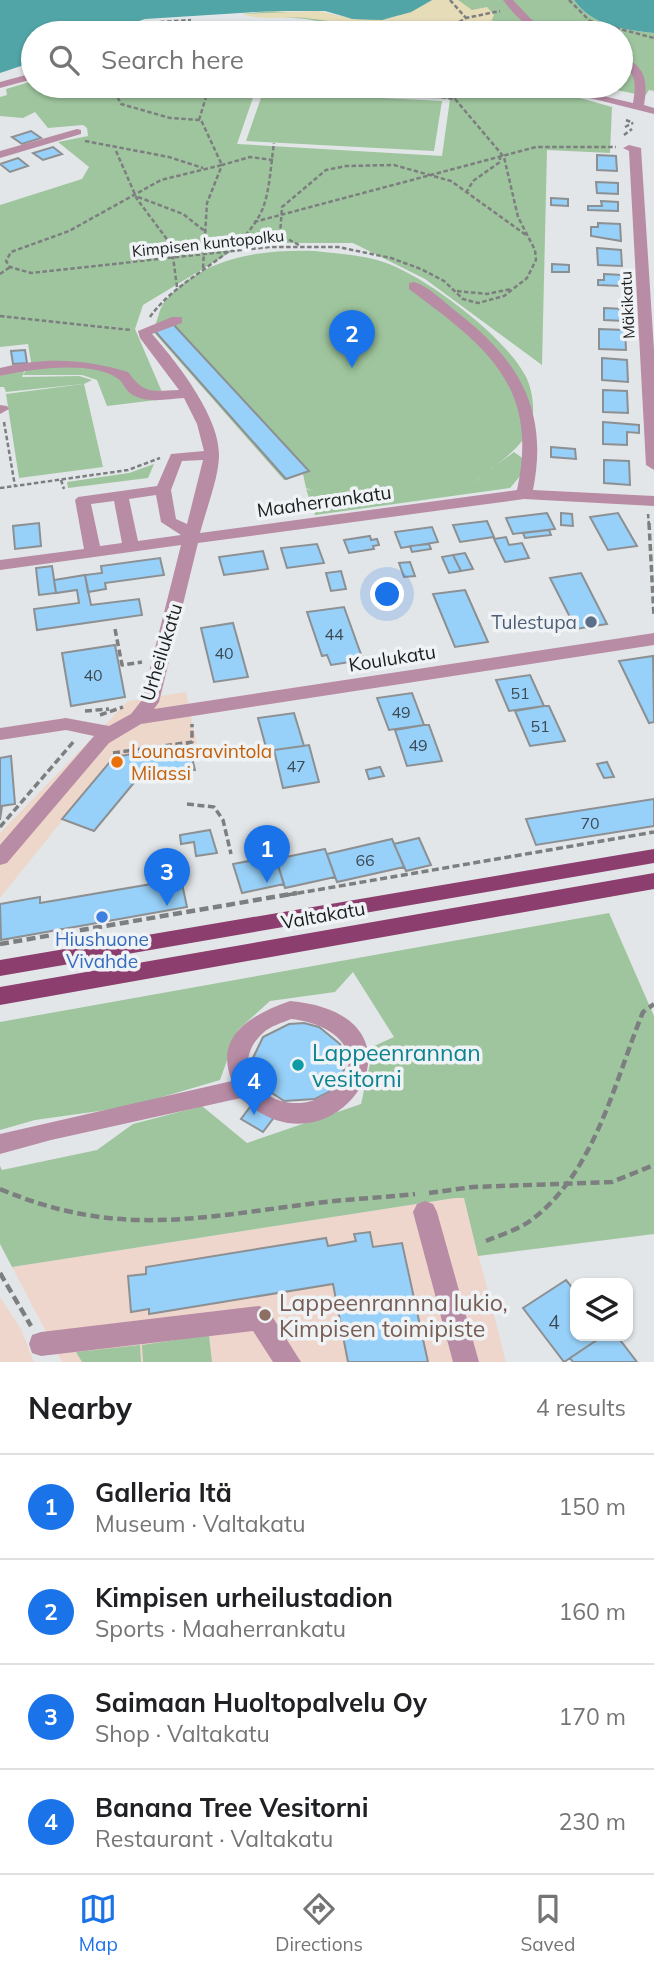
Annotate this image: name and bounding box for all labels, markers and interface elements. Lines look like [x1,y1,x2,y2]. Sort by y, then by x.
search box [21,21,633,98]
icon: search [45,41,83,79]
text: Search here [101,43,244,76]
street label: Kimpisen kuntopolku [131,225,285,261]
street label: Mäkikatu [615,271,639,339]
pin: 2 [329,310,375,368]
street label: Maaherrankatu [255,480,393,522]
your location [370,577,404,611]
street label: Urheilukatu [135,600,187,704]
place label: Tulestupa [491,610,577,634]
marker: Tulestupa [583,614,599,630]
house number: 44 [324,624,344,644]
street label: Koulukatu [347,639,437,677]
house number: 40 [214,643,234,663]
house number: 40 [83,665,103,685]
house number: 51 [510,683,530,703]
house number: 49 [391,702,411,722]
house number: 51 [530,716,550,736]
house number: 49 [408,735,428,755]
place label: Lounasravintola Milassi [131,739,272,785]
marker: Lounasravintola Milassi [109,754,125,770]
house number: 47 [286,756,306,776]
house number: 70 [580,813,600,833]
pin: 1 [244,825,290,883]
pin: 3 [144,848,190,906]
house number: 66 [355,850,375,870]
street label: Valtakatu [279,896,367,934]
marker: Hiushuone Vivahde [94,909,110,925]
place label: Hiushuone Vivahde [55,927,149,973]
place label: Lappeenrannan vesitorni [312,1038,481,1093]
pin: 4 [231,1057,277,1115]
marker: Lappeenrannan vesitorni [290,1057,306,1073]
map controls [570,1278,633,1341]
button: layers [570,1278,633,1341]
place label: Lappeenrannna lukio, Kimpisen toimipiste [279,1288,508,1343]
marker: Lappeenrannna lukio, Kimpisen toimipiste [257,1307,273,1323]
house number: 4 [548,1310,560,1334]
text: Nearby [28,1389,132,1427]
text: 4 results [536,1393,626,1422]
text: Galleria Itä [95,1476,232,1509]
text: 1 [44,1492,58,1521]
text: 150 m [558,1492,626,1521]
text: Museum · Valtakatu [95,1509,305,1538]
text: Kimpisen urheilustadion [95,1581,393,1614]
text: 2 [44,1597,58,1626]
text: 160 m [558,1597,626,1626]
text: Sports · Maaherrankatu [95,1614,346,1643]
text: Saimaan Huoltopalvelu Oy [95,1686,427,1719]
text: 3 [44,1702,58,1731]
text: 170 m [558,1702,626,1731]
text: Shop · Valtakatu [95,1719,270,1748]
text: Banana Tree Vesitorni [95,1791,368,1824]
text: 4 [44,1807,58,1836]
text: 230 m [558,1807,626,1836]
text: Restaurant · Valtakatu [95,1824,333,1853]
tab: Map [79,1890,118,1956]
tab: Directions [275,1890,363,1956]
tab: Saved [520,1890,575,1956]

